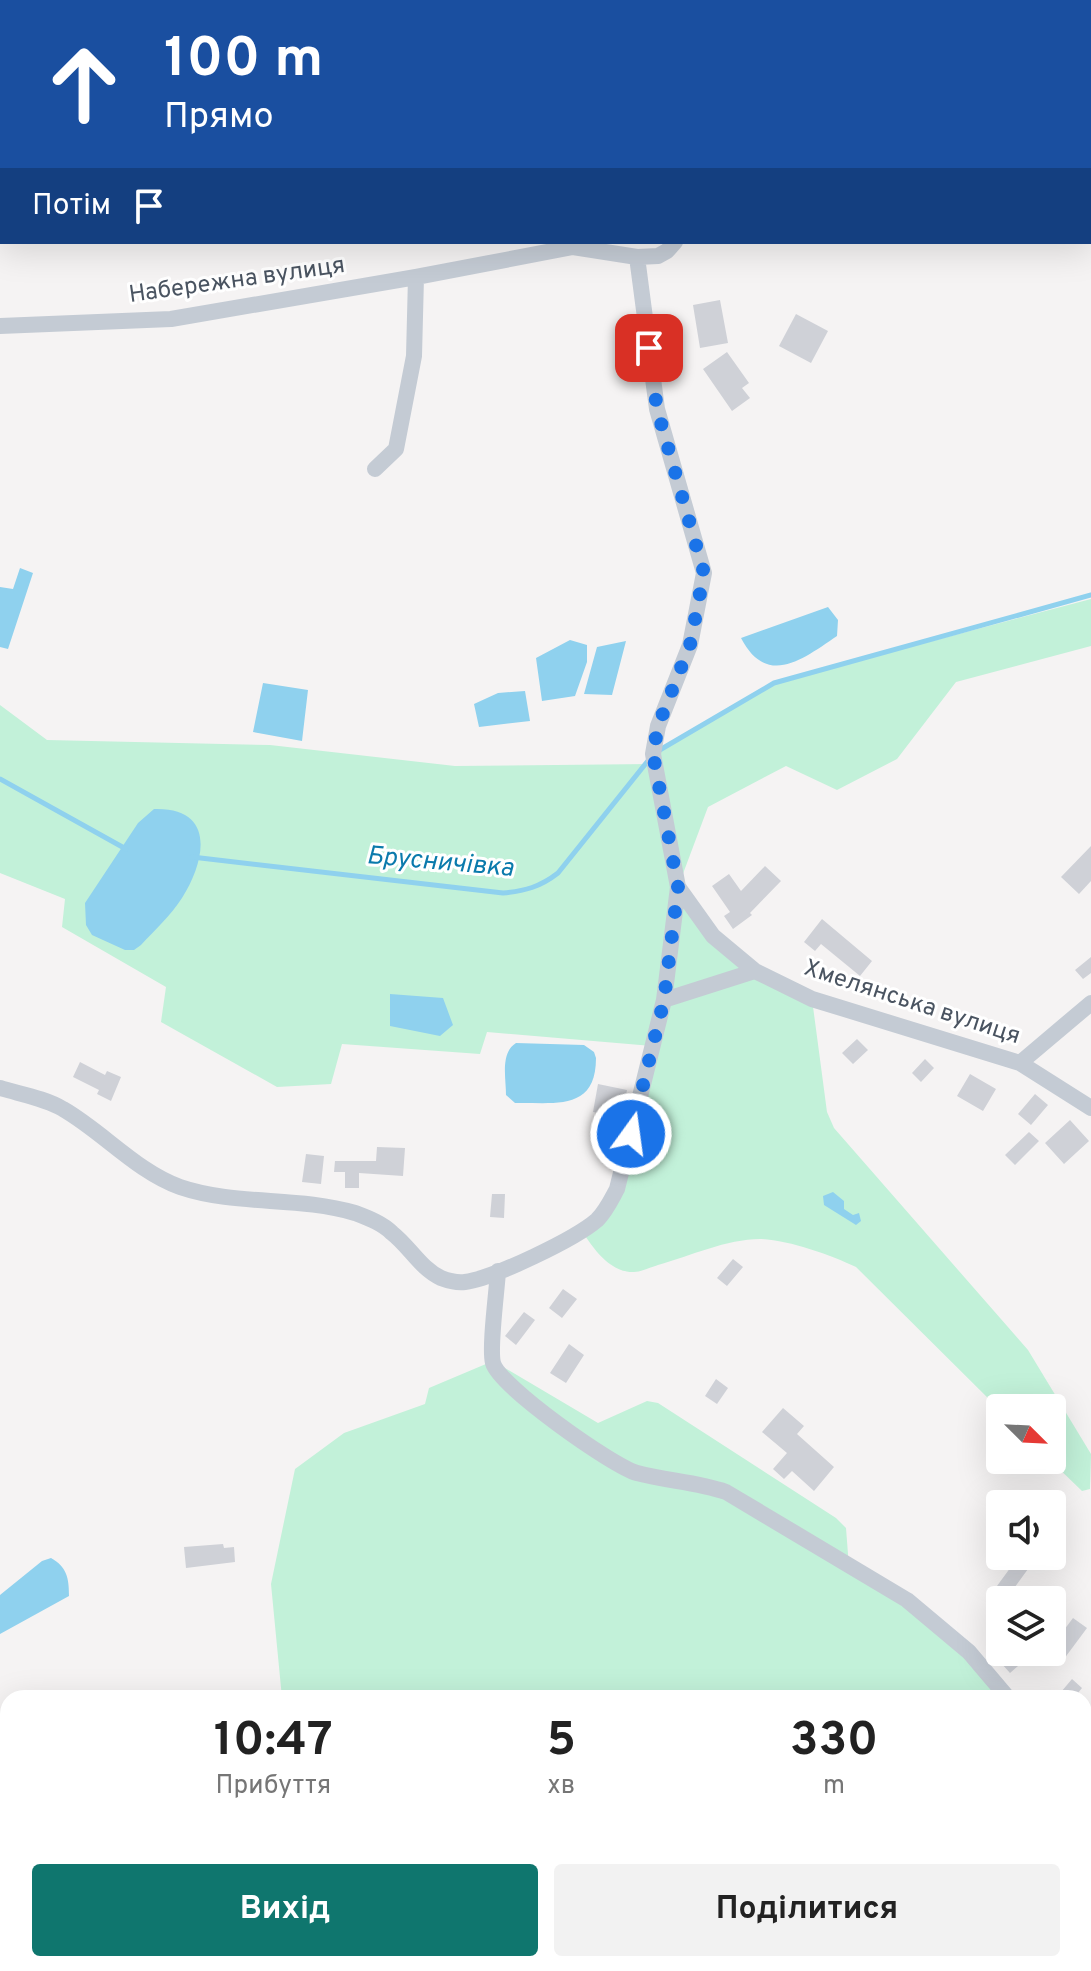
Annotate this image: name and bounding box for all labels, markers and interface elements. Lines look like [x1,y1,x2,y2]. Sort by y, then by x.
text: 100 m [164,26,323,96]
icon: ahead [32,32,136,136]
text: Прямо [164,95,274,141]
icon: arrive [127,184,171,228]
text: Потім [32,188,111,225]
street label: Набережна вулиця [127,251,347,311]
pin [615,314,683,382]
icon: arrive [627,326,671,370]
water label: Брусничівка [365,840,516,886]
street label: Хмелянська вулиця [800,954,1024,1052]
position arrow [589,1092,673,1176]
north arrow [986,1394,1066,1474]
map controls [986,1394,1066,1666]
button: sound [986,1490,1066,1570]
button: layers [986,1586,1066,1666]
text: 10:47 [214,1712,333,1772]
text: 5 [547,1712,576,1772]
text: 330 [790,1712,878,1772]
text: Прибуття [216,1770,331,1803]
text: хв [547,1770,575,1803]
text: m [823,1770,845,1803]
button: Вихід [32,1864,538,1956]
button: Поділитися [554,1864,1060,1956]

